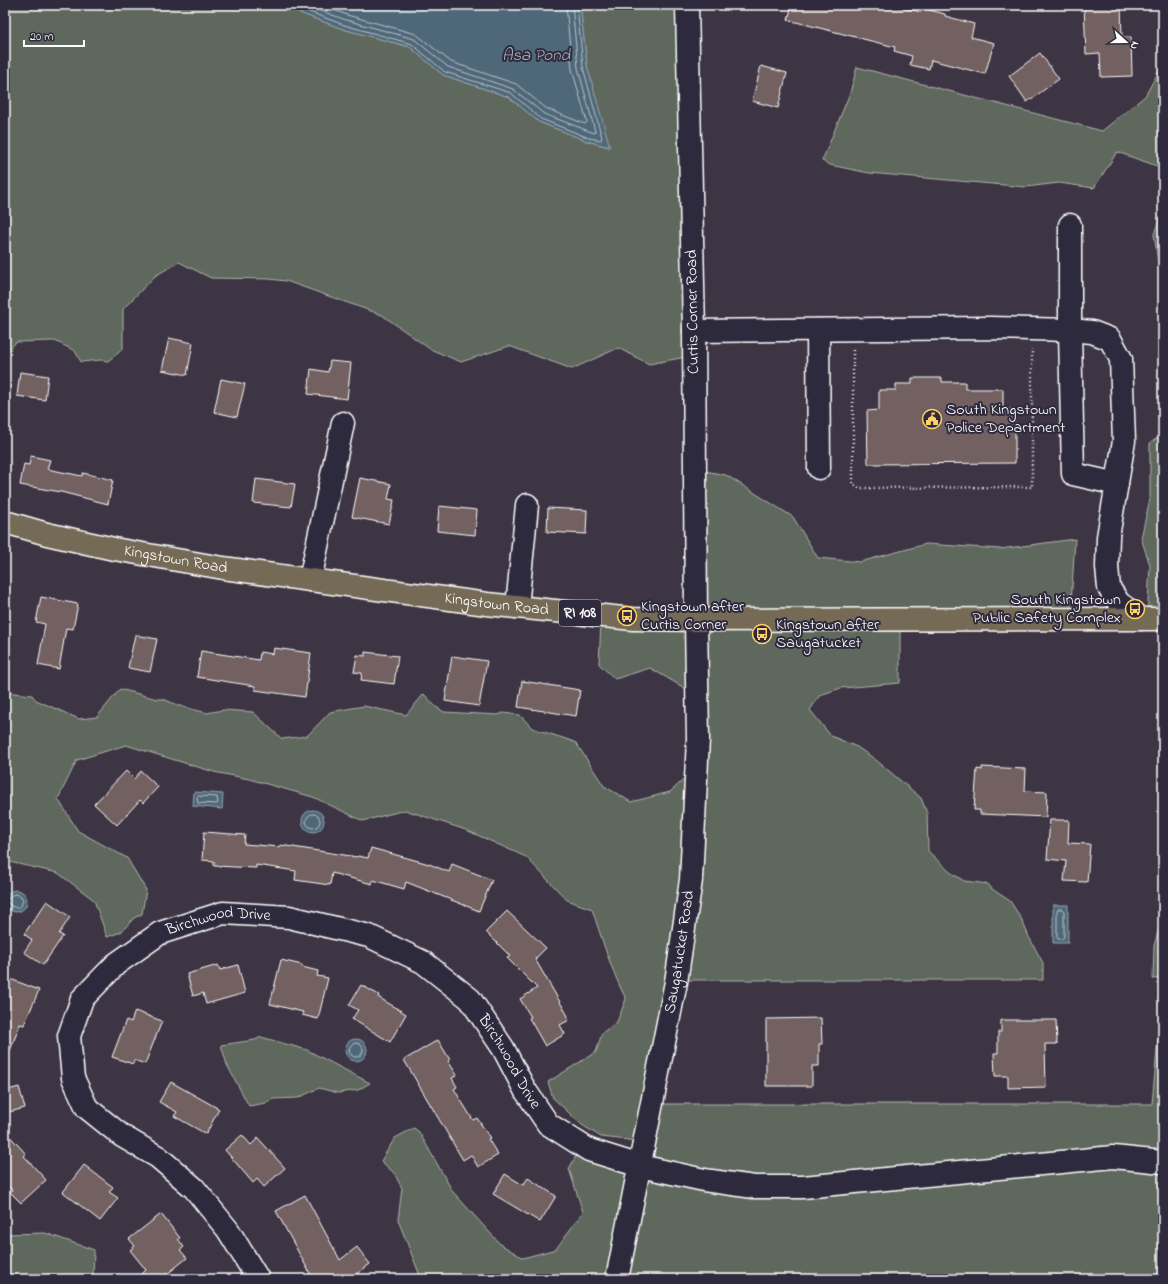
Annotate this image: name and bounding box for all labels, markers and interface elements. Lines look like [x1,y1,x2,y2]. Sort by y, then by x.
scale bar [24,22,84,48]
north arrow [1106,22,1146,62]
text: 20 m [30,28,53,46]
text: N [1126,39,1143,52]
water label: Asa Pond [502,43,572,68]
street label: Curtis Corner Road [680,250,706,374]
place label: South Kingstown Police Department [946,398,1066,440]
public building icon: South Kingstown Police Department [921,408,943,430]
street label: Kingstown Road [122,539,229,581]
street label: Kingstown Road [443,586,550,622]
place label: South Kingstown Public Safety Complex [972,588,1121,630]
place label: Kingstown after Curtis Corner [641,595,744,637]
bus stop icon: South Kingstown Public Safety Complex [1124,598,1146,620]
road number: RI 108 [559,600,601,626]
bus stop icon: Kingstown after Curtis Corner [616,605,638,627]
place label: Kingstown after Saugatucket [776,613,879,655]
bus stop icon: Kingstown after Saugatucket [751,623,773,645]
street label: Saugatucket Road [658,889,701,1015]
street label: Birchwood Drive [162,901,272,943]
street label: Birchwood Drive [471,1009,547,1115]

